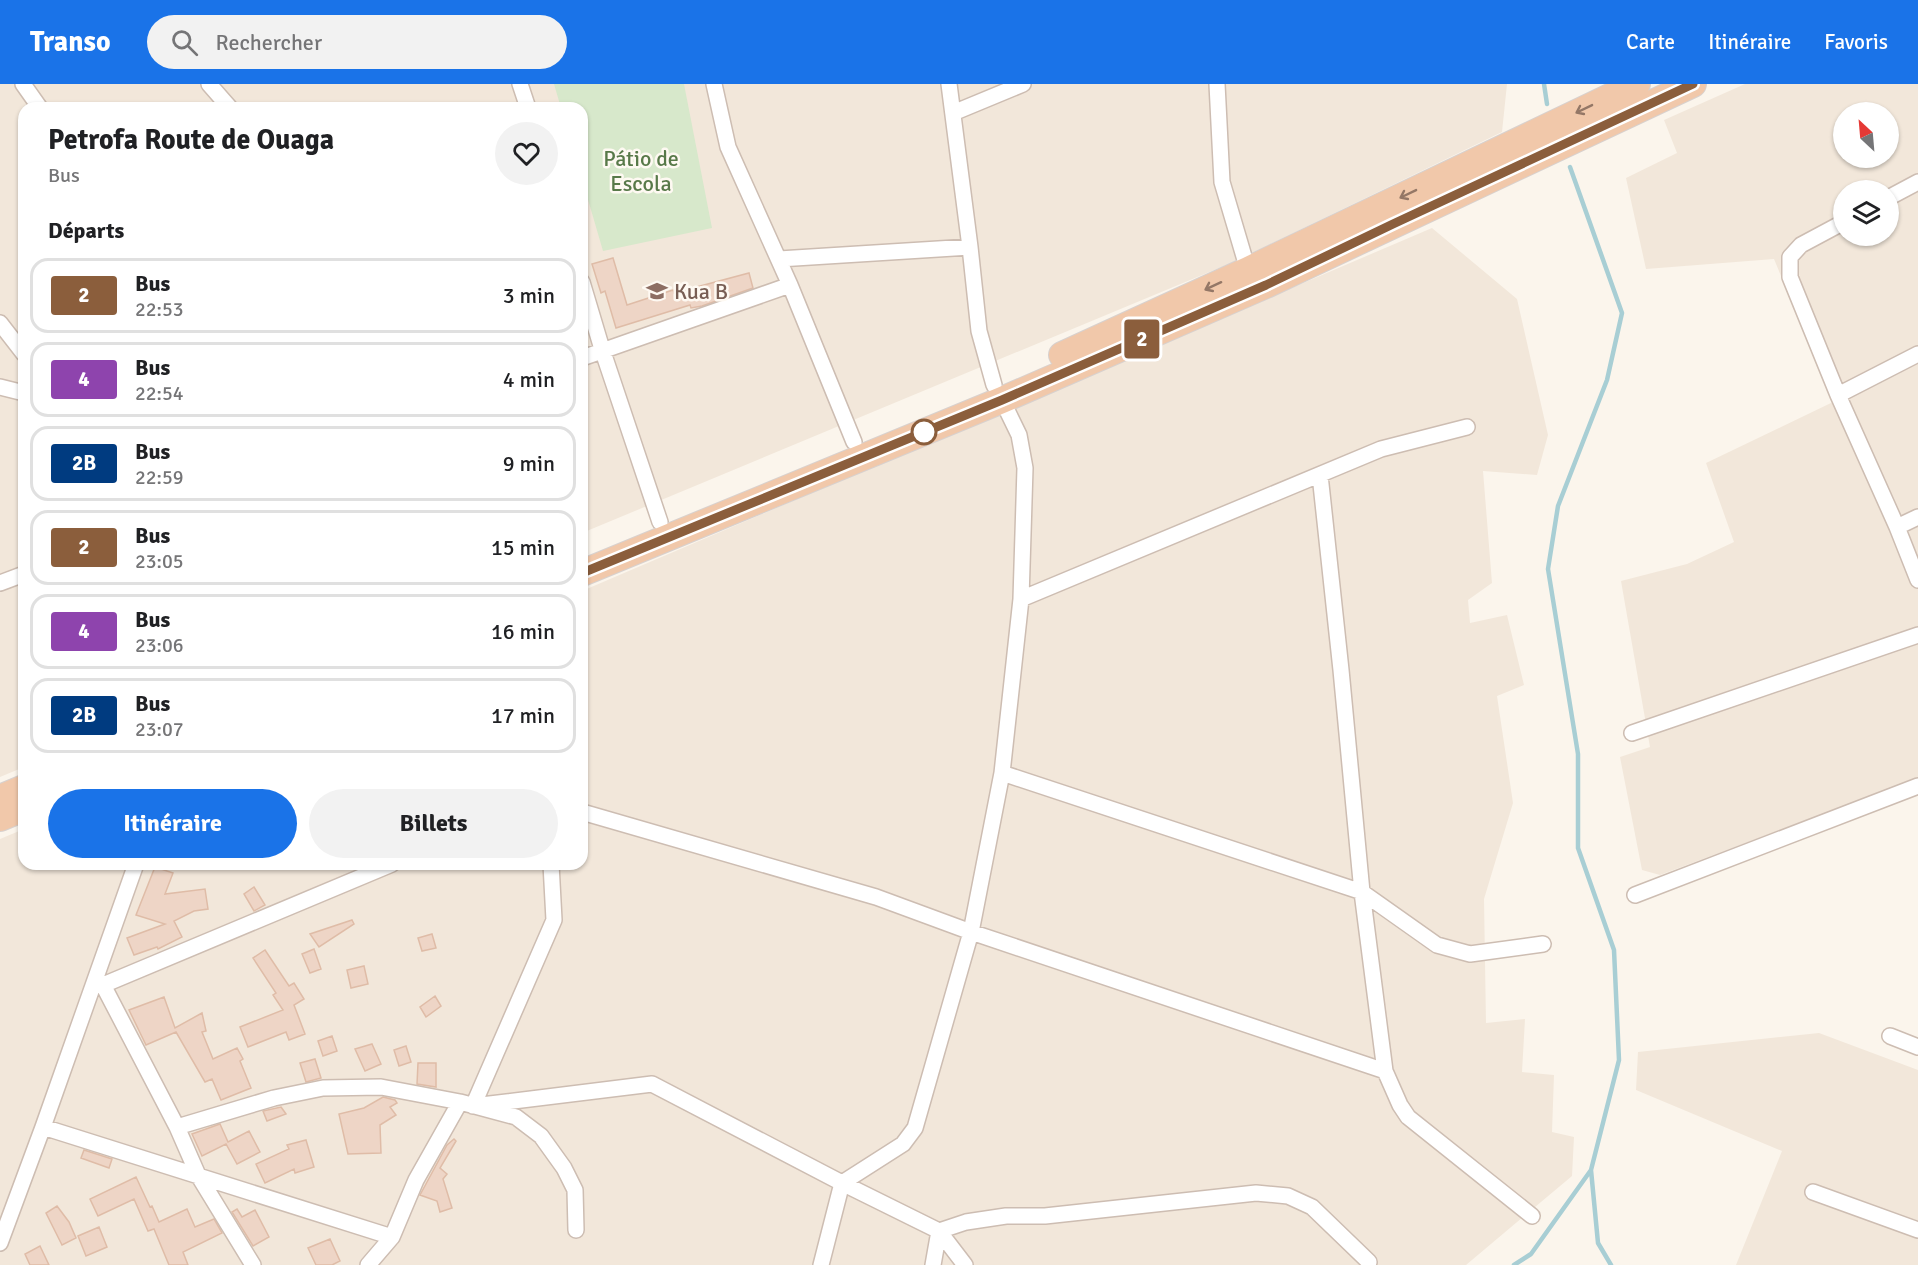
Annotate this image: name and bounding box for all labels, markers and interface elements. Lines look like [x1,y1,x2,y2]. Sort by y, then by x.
search box [147,15,567,69]
text: Transo [30,25,111,59]
icon: search [168,26,201,59]
text: Rechercher [216,29,322,56]
text: Carte [1626,29,1675,55]
text: Itinéraire [1708,29,1791,55]
text: Favoris [1824,29,1888,55]
north arrow [1833,102,1899,168]
map controls [1833,102,1899,246]
one-way arrow [1575,103,1593,115]
button: heart [495,122,558,185]
text: Petrofa Route de Ouaga [48,123,334,157]
park label: Pátio de Escola [603,145,679,197]
text: Bus [48,163,80,188]
button: layers [1833,180,1899,246]
one-way arrow [1399,188,1417,200]
text: Départs [48,217,124,244]
text: Bus [135,270,170,297]
place label: Kua B [674,278,728,305]
school or university icon: Kua B [645,279,669,303]
one-way arrow [1204,281,1222,293]
text: 2 [78,282,90,308]
text: 3 min [503,282,555,309]
text: 22:53 [135,297,184,322]
line badge: 2 [1122,320,1162,358]
text: 2 [1136,326,1148,352]
text: Bus [135,354,170,381]
text: 4 [78,366,90,392]
text: 4 min [503,366,555,393]
text: 22:54 [135,381,184,406]
unlabelled marker [911,419,937,445]
text: Bus [135,438,170,465]
text: 2B [72,450,96,476]
text: 9 min [503,450,555,477]
text: 22:59 [135,465,184,490]
text: Bus [135,522,170,549]
text: 2 [78,534,90,560]
text: 15 min [491,534,555,561]
text: 23:05 [135,549,184,574]
text: Bus [135,606,170,633]
text: 4 [78,618,90,644]
text: 16 min [491,618,555,645]
text: 23:06 [135,633,184,658]
text: Bus [135,690,170,717]
text: 2B [72,702,96,728]
text: 17 min [491,702,555,729]
text: 23:07 [135,717,184,742]
button: Itinéraire [48,789,297,858]
button: Billets [309,789,558,858]

